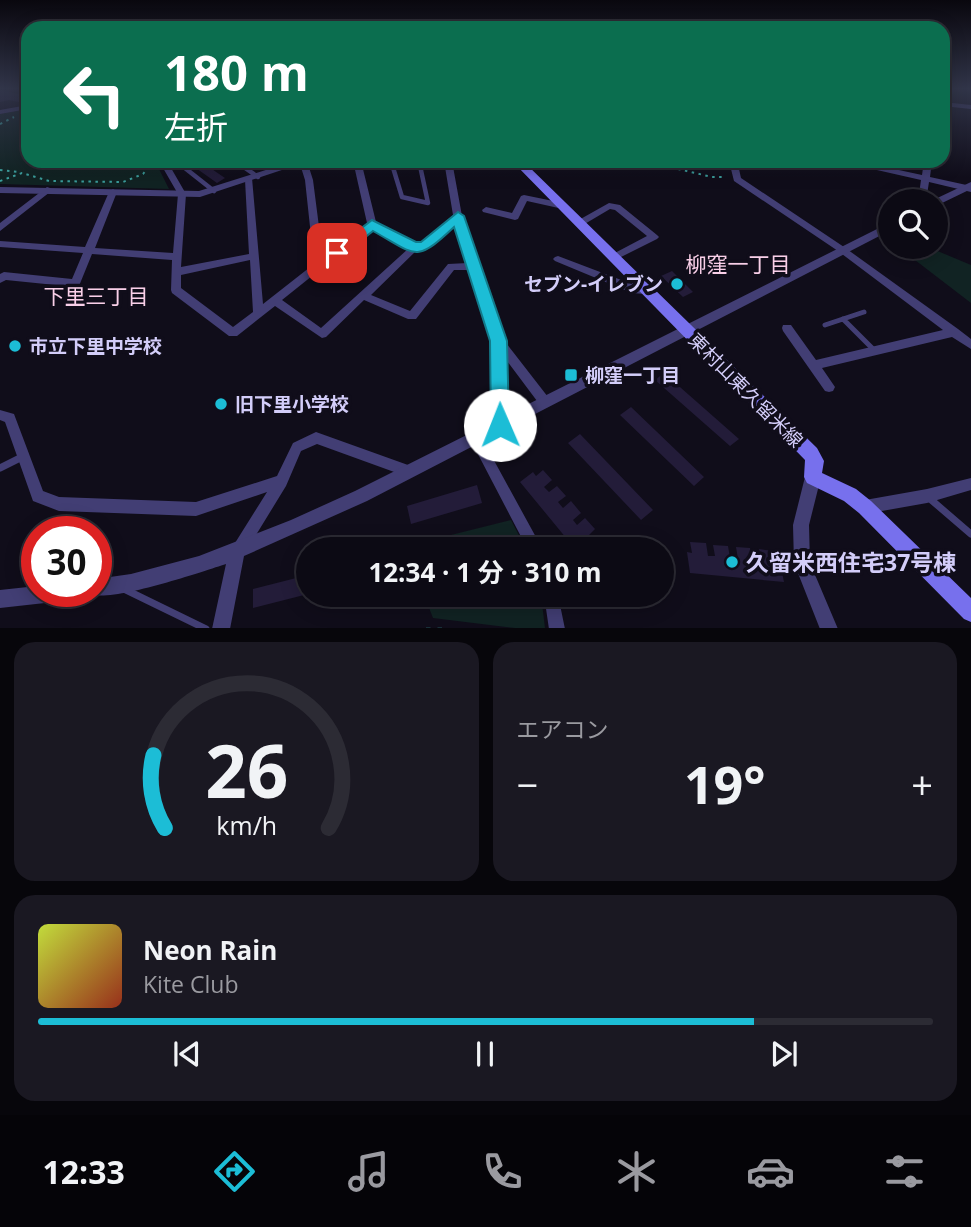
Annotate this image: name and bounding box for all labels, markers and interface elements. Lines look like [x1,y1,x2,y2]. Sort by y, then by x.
text: 180 m [164,39,309,105]
icon: left [49,49,140,140]
text: 左折 [164,105,228,148]
map controls [878,189,948,259]
button: search [878,189,948,259]
pin [307,223,367,283]
icon: arrive [318,234,356,272]
district label: 柳窪一丁目 [686,250,791,278]
place label: セブン-イレブン [524,271,663,297]
marker: セブン-イレブン [669,276,685,292]
district label: 下里三丁目 [44,282,149,310]
street label: 東村山東久留米線 [683,327,809,453]
place label: 市立下里中学校 [29,333,162,359]
marker: 市立下里中学校 [7,338,23,354]
place label: 柳窪一丁目 [585,362,680,388]
marker: 柳窪一丁目 [563,367,579,383]
position arrow [463,388,537,462]
place label: 旧下里小学校 [235,391,349,417]
marker: 旧下里小学校 [213,396,229,412]
speed limit sign: 30 [21,516,112,607]
place label: 久留米西住宅37号棟 [746,546,956,578]
text: 12:34 · 1 分 · 310 m [368,554,602,590]
marker: 久留米西住宅37号棟 [724,554,740,570]
text: エアコン [517,713,609,745]
text: 26 [205,720,288,819]
text: 19° [684,748,766,819]
text: − [517,758,538,810]
text: + [911,758,933,810]
text: km/h [216,807,277,841]
text: Neon Rain [143,932,277,968]
text: Kite Club [143,968,238,1000]
icon: previous [168,1035,206,1073]
icon: pause [466,1035,504,1073]
icon: next [765,1035,803,1073]
icon: directions [210,1147,259,1196]
icon: music [344,1147,393,1196]
icon: phone [478,1147,527,1196]
icon: climate [612,1147,661,1196]
icon: car [746,1147,795,1196]
icon: filters [880,1147,929,1196]
text: 12:33 [42,1150,125,1193]

